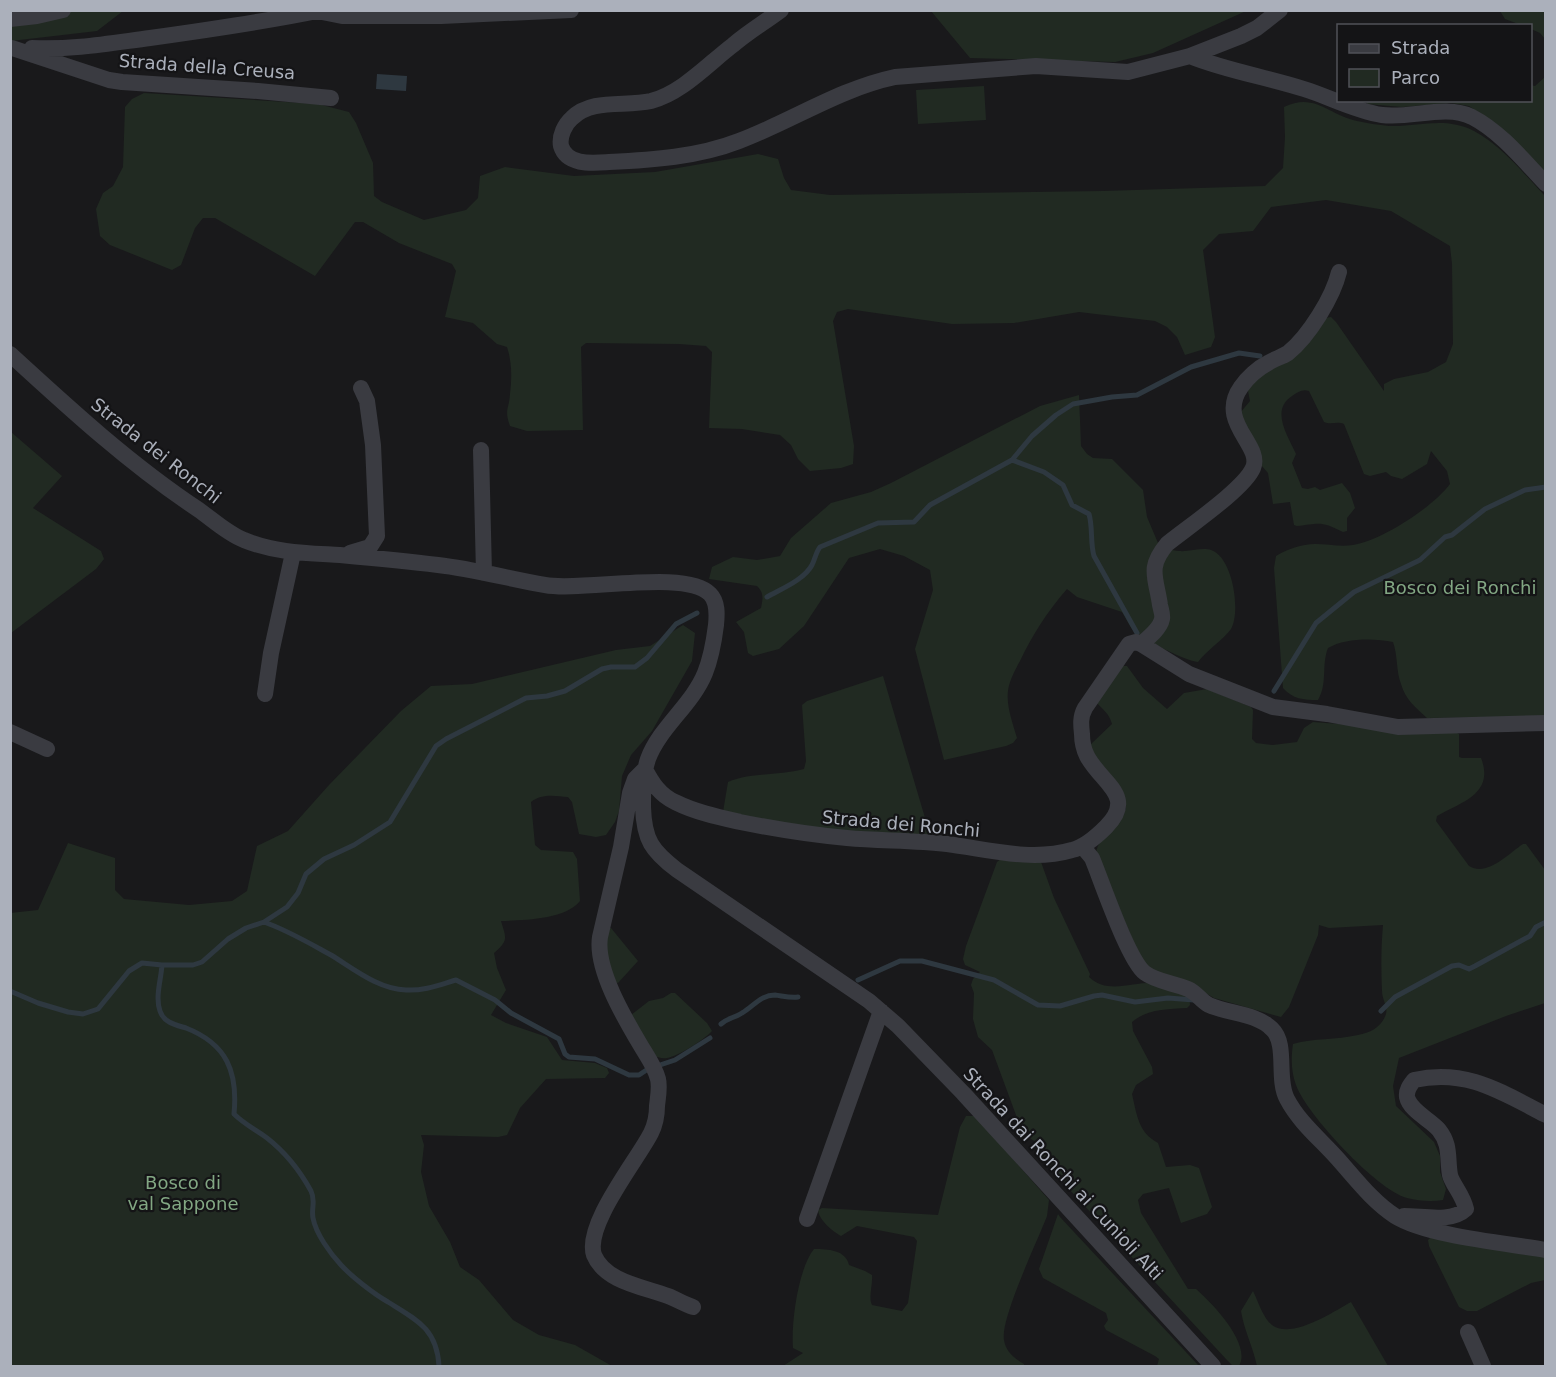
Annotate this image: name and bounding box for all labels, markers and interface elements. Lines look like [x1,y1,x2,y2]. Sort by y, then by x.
legend [1337,24,1532,102]
text: Strada [1391,37,1450,58]
street label: Strada della Creusa [118,50,296,83]
text: Parco [1391,67,1440,88]
street label: Strada dei Ronchi [87,393,225,508]
park label: Bosco dei Ronchi [1383,577,1537,598]
street label: Strada dei Ronchi [821,806,981,841]
street label: Strada dai Ronchi ai Cunioli Alti [959,1063,1167,1284]
park label: Bosco di val Sappone [127,1172,239,1214]

